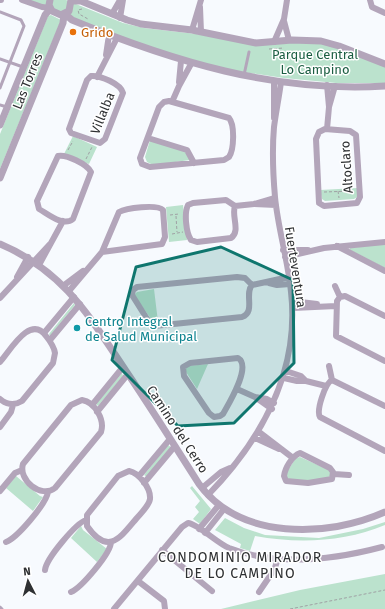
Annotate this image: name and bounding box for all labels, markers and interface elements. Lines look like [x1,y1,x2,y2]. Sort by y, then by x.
place label: Grido [81,25,113,40]
marker: Grido [68,27,78,37]
park label: Parque Central Lo Campino [272,47,358,77]
street label: Las Torres [9,51,46,111]
street label: Villalba [87,90,118,136]
street label: Altoclaro [337,140,356,194]
street label: Fuerteventura [282,225,309,309]
place label: Centro Integral de Salud Municipal [85,314,197,344]
marker: Centro Integral de Salud Municipal [72,323,82,333]
street label: Camino del Cerro [144,383,211,476]
district label: CONDOMINIO MIRADOR DE LO CAMPINO [158,549,322,582]
north arrow [8,561,48,601]
text: N [23,565,31,578]

